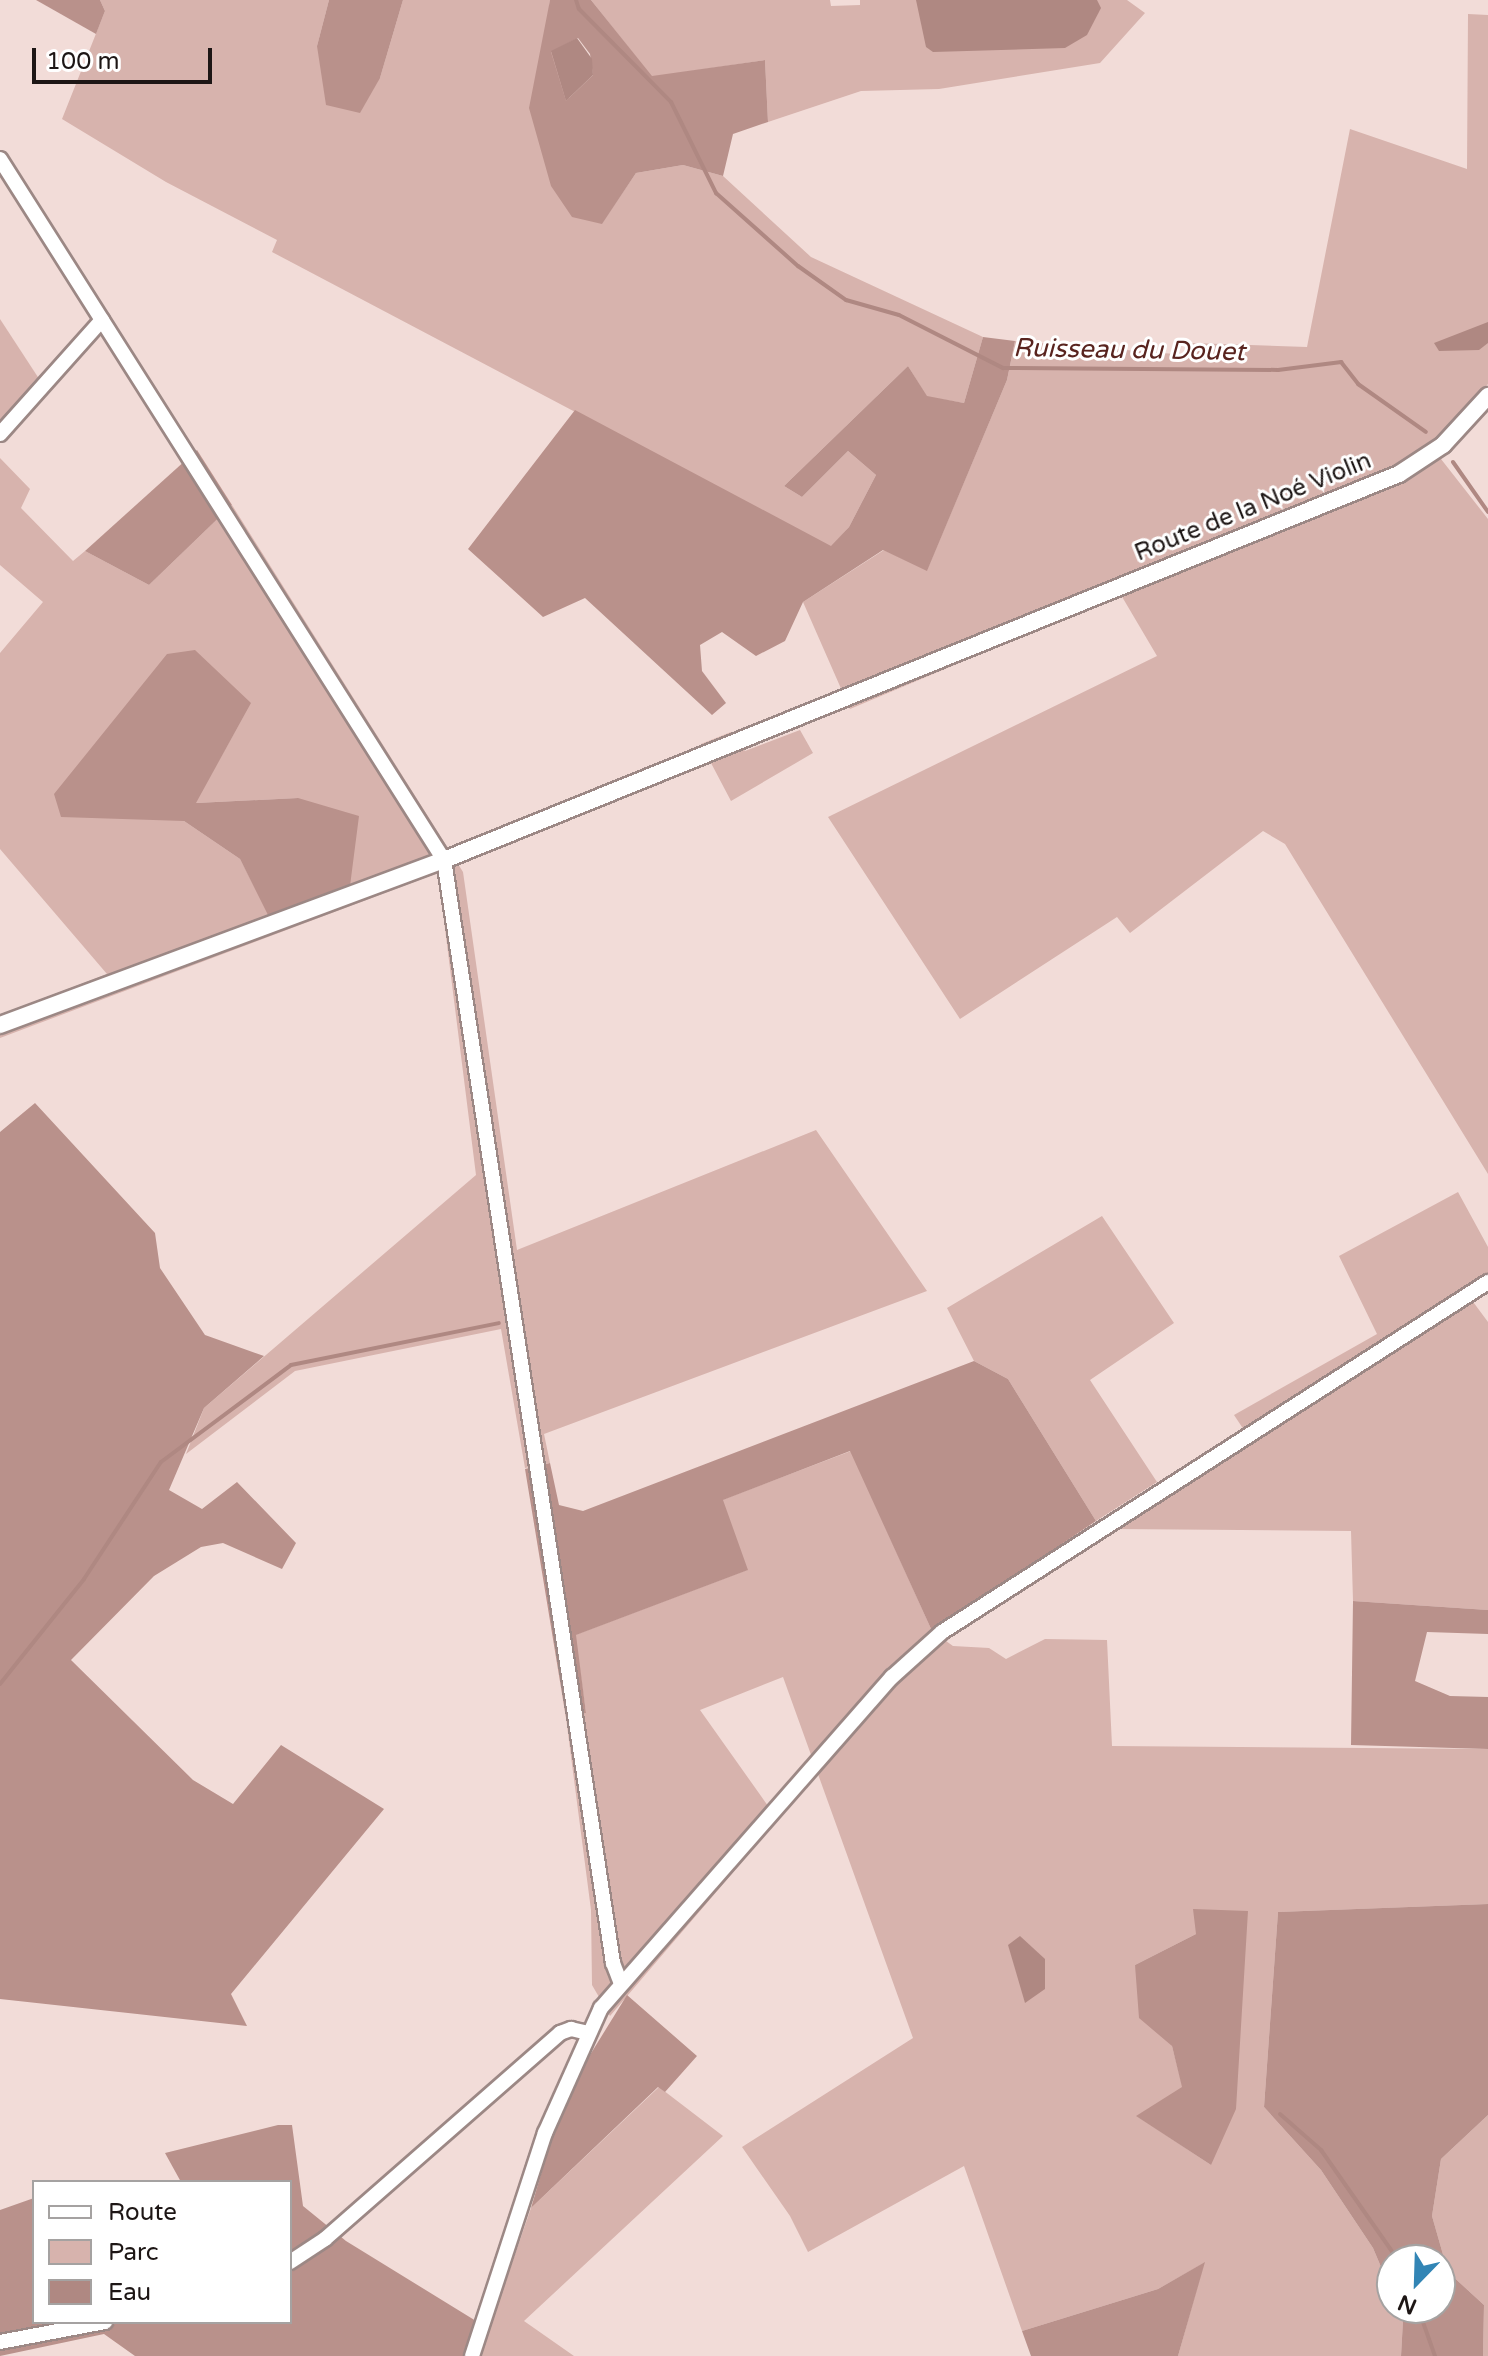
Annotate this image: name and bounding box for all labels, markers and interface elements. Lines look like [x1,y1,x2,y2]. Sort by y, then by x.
scale bar [36,32,216,82]
text: 100 m [46,47,120,76]
water label: Ruisseau du Douet [1013,332,1245,368]
street label: Route de la Noé Violin [1130,446,1376,568]
legend [32,2180,292,2324]
text: Route [108,2198,177,2227]
text: Parc [108,2238,159,2267]
north arrow [1376,2244,1456,2324]
text: Eau [108,2278,151,2307]
text: N [1394,2289,1421,2320]

